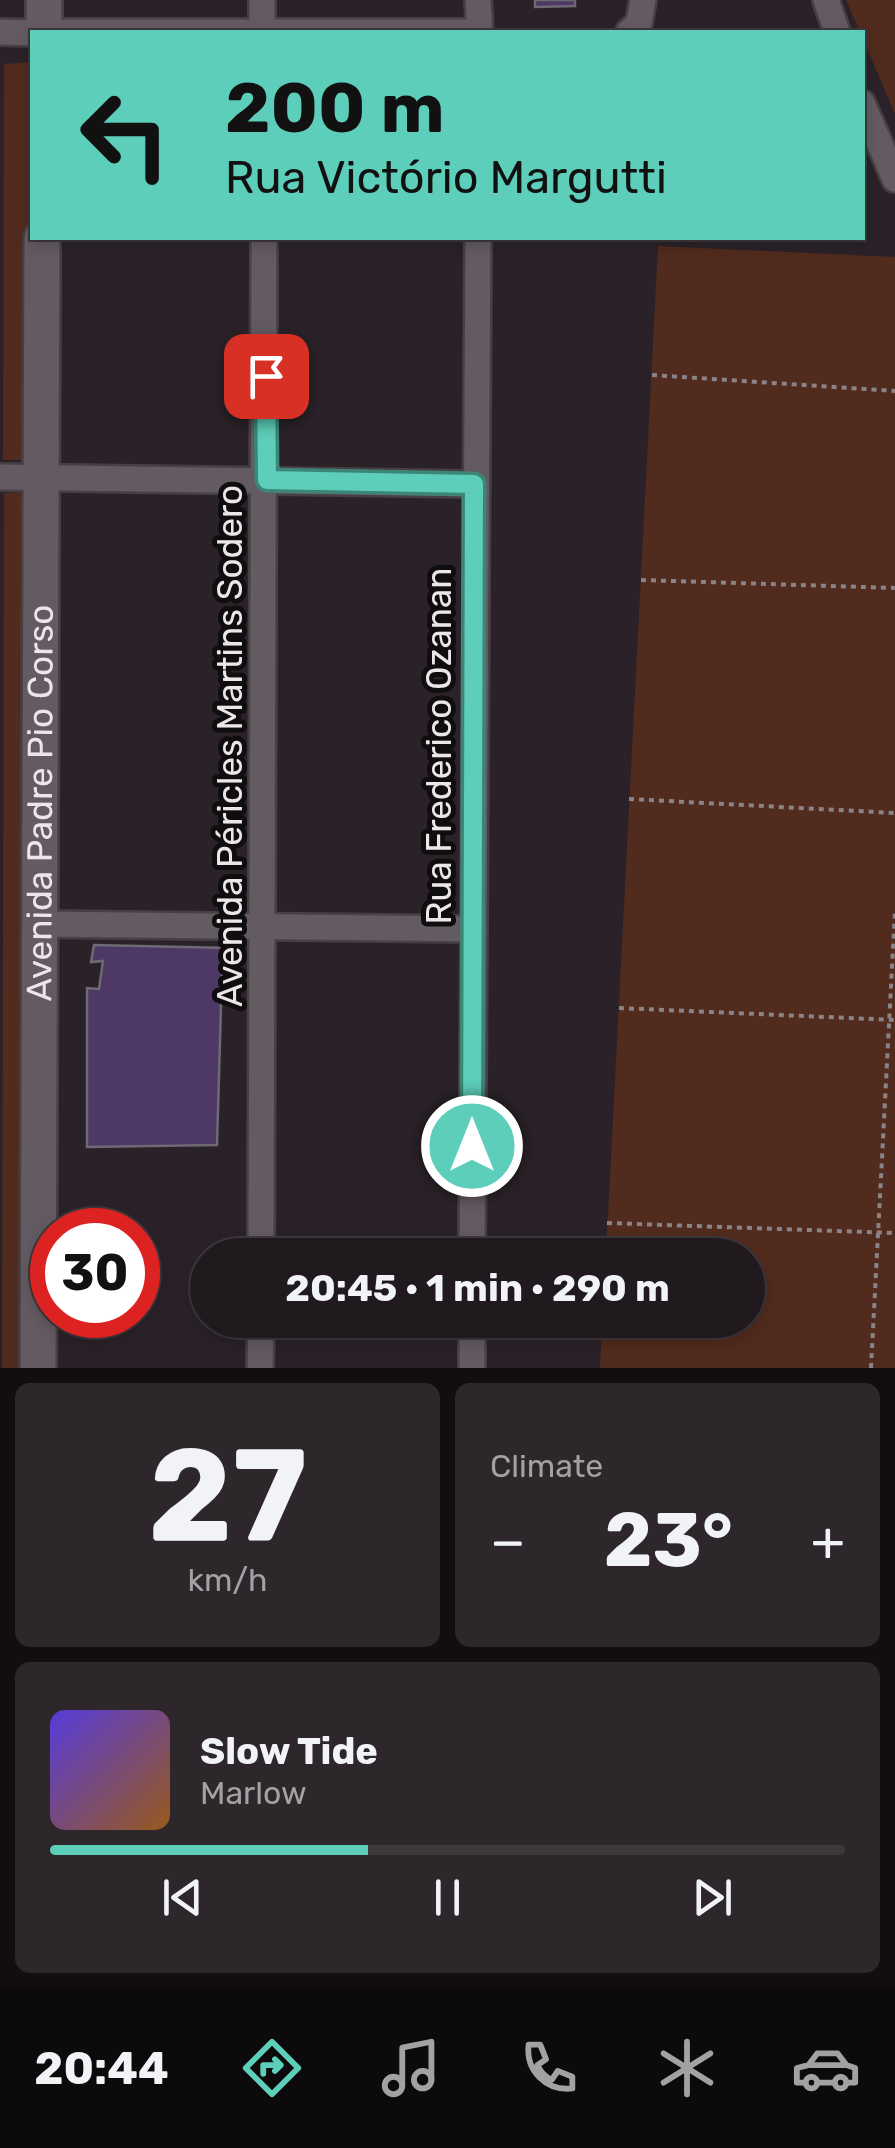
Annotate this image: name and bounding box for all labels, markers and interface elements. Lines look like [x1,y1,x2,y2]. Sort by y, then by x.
text: 200 m [225,67,445,150]
icon: left [60,70,190,200]
text: Rua Victório Margutti [225,151,667,204]
pin [224,334,309,419]
icon: arrive [239,349,294,404]
street label: Avenida Péricles Martins Sodero [209,485,251,1007]
street label: Rua Frederico Ozanan [418,567,460,925]
street label: Avenida Padre Pio Corso [18,604,62,1002]
position arrow [420,1094,524,1198]
speed limit sign: 30 [30,1208,160,1338]
text: 20:45 · 1 min · 290 m [285,1265,670,1311]
text: 27 [148,1418,307,1573]
text: Climate [490,1447,603,1485]
text: 23° [604,1496,733,1585]
text: − [490,1509,526,1574]
text: + [811,1509,845,1574]
text: km/h [188,1561,267,1599]
text: Slow Tide [200,1728,378,1774]
text: Marlow [200,1774,307,1812]
icon: previous [155,1870,210,1925]
icon: pause [420,1870,475,1925]
icon: next [685,1870,740,1925]
icon: directions [237,2033,307,2103]
icon: music [376,2033,446,2103]
icon: phone [514,2033,584,2103]
icon: climate [652,2033,722,2103]
icon: car [791,2033,861,2103]
text: 20:44 [34,2042,169,2095]

